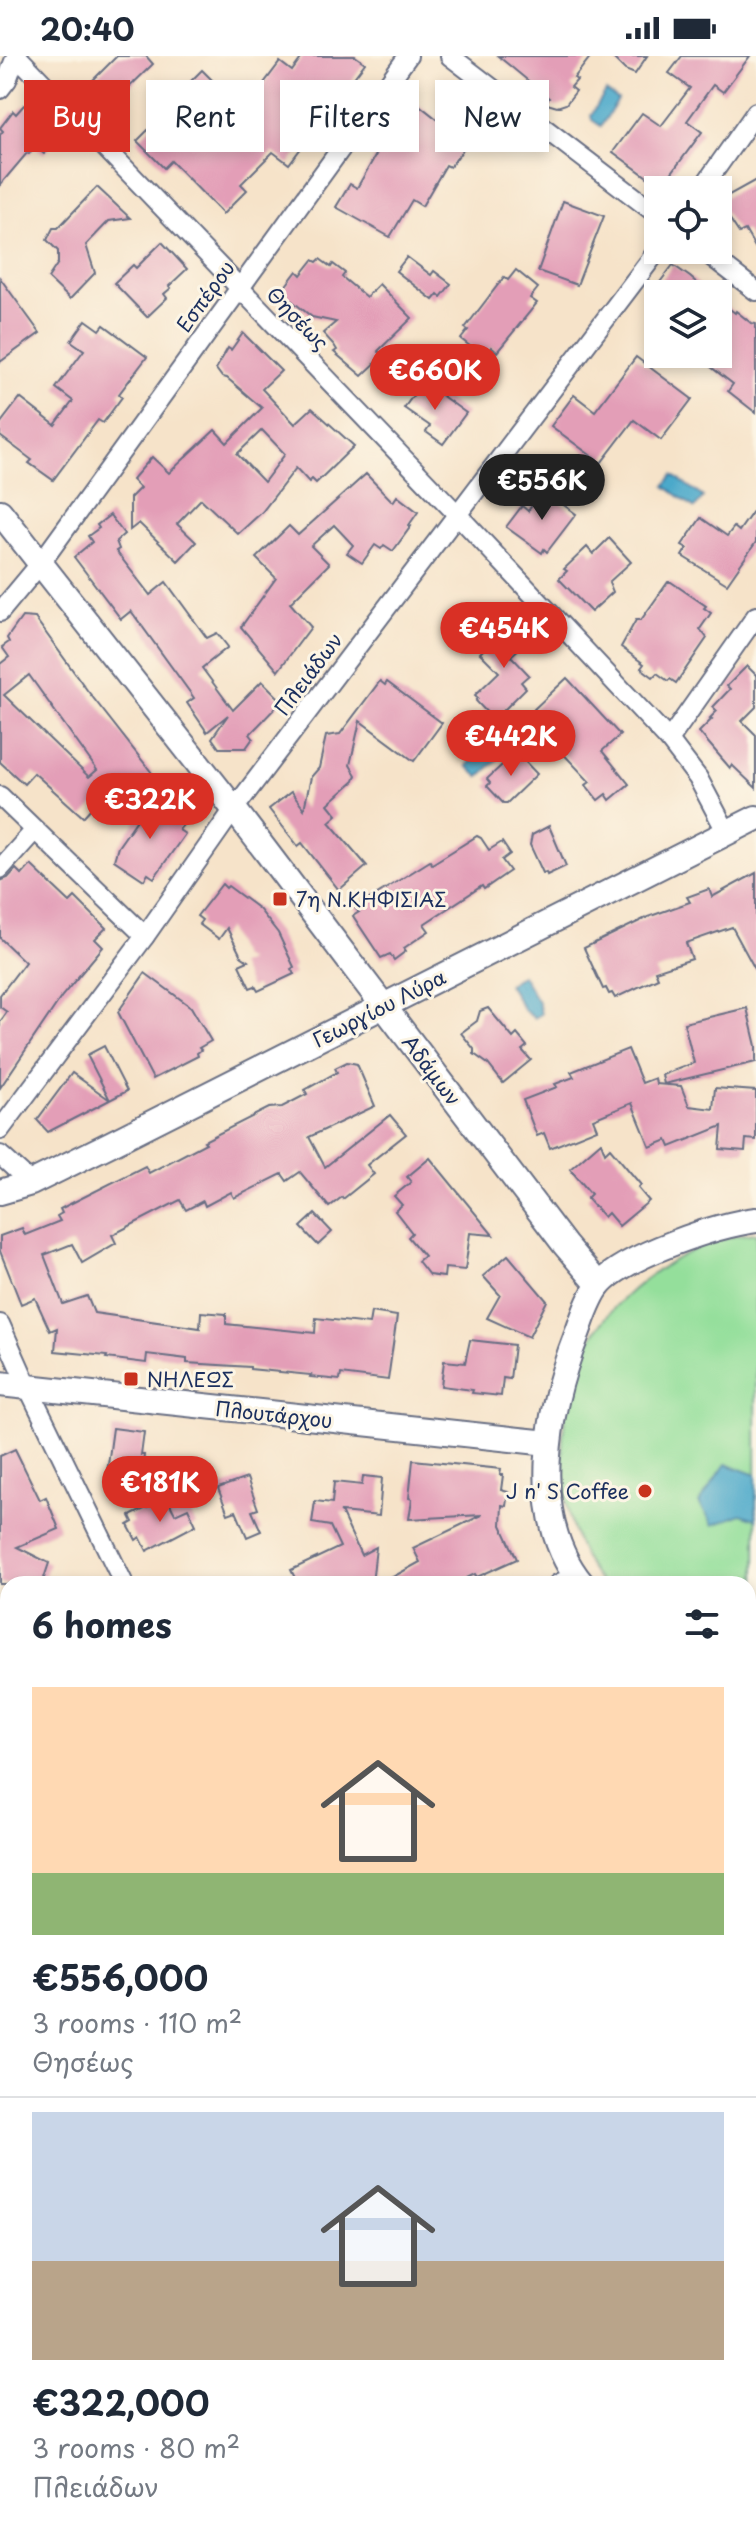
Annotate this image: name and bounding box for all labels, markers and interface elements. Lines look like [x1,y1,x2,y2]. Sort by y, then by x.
text: 20:40 [40,6,134,51]
chip: Buy [24,80,130,152]
chip: Rent [146,80,264,152]
chip: Filters [280,80,419,152]
chip: New [435,80,549,152]
map controls [644,176,732,368]
button: locate [644,176,732,264]
street label: Εσπέρου [169,254,241,338]
street label: Θησέως [260,279,336,357]
button: layers [644,280,732,368]
pin: €660K [379,344,491,412]
text: €660K [388,350,482,389]
pin: €556K [486,454,598,522]
text: €556K [497,460,587,499]
pin: €454K [448,602,560,670]
text: €454K [458,608,550,647]
street label: Πλειάδων [267,626,349,722]
pin: €442K [455,710,567,778]
text: €442K [464,716,558,755]
pin: €322K [94,773,206,841]
text: €322K [104,779,196,818]
place label: 7η Ν.ΚΗΦΙΣΙΑΣ [296,884,447,914]
marker: 7η Ν.ΚΗΦΙΣΙΑΣ [271,890,289,908]
street label: Γεωργίου Λύρα [307,961,451,1055]
street label: Αδάμων [395,1028,469,1112]
place label: ΝΗΛΕΩΣ [147,1364,234,1394]
marker: ΝΗΛΕΩΣ [122,1370,140,1388]
street label: Πλουτάρχου [214,1393,334,1435]
pin: €181K [104,1456,216,1524]
text: €181K [120,1462,200,1501]
place label: J n' S Coffee [506,1476,629,1506]
marker: J n' S Coffee [636,1482,654,1500]
text: 6 homes [32,1598,172,1650]
icon: filters [680,1602,724,1646]
icon: home [306,1739,450,1883]
text: €556,000 [32,1951,208,2003]
text: 3 rooms · 110 m² [32,2003,242,2042]
text: Θησέως [32,2042,134,2081]
icon: home [306,2164,450,2308]
text: €322,000 [32,2376,209,2428]
text: 3 rooms · 80 m² [32,2428,240,2467]
text: Πλειάδων [32,2467,159,2506]

